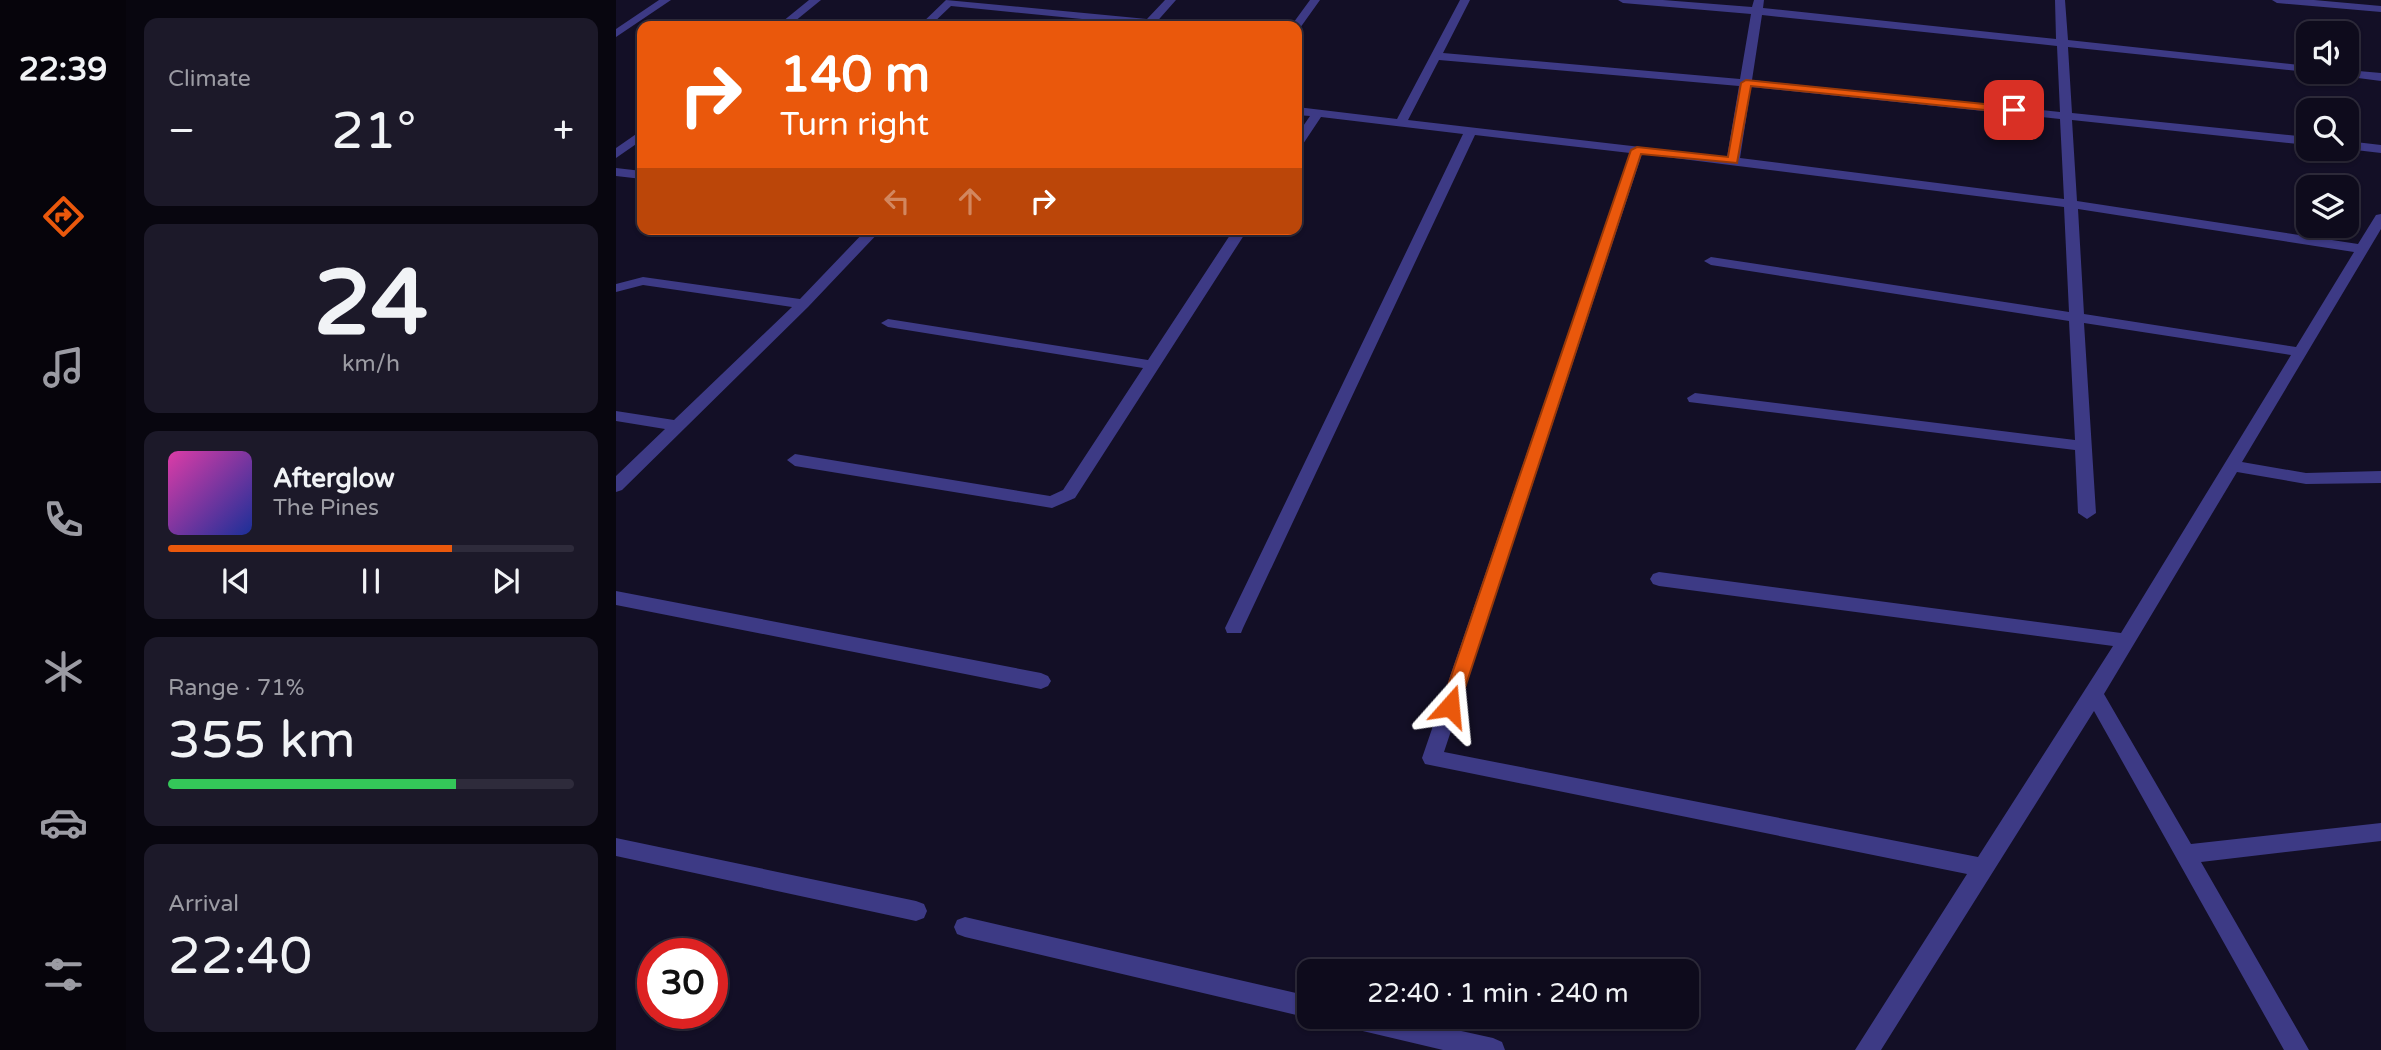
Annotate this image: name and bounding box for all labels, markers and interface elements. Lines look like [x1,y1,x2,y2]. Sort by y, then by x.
map controls [2296,21,2359,238]
button: sound [2296,21,2359,84]
text: 140 m [780,46,930,105]
icon: right [665,49,756,140]
text: 22:39 [19,51,107,89]
text: Climate [168,65,251,93]
pin [1984,80,2044,140]
icon: arrive [1995,91,2033,129]
button: search [2296,98,2359,161]
text: 21° [331,100,416,163]
text: Turn right [780,106,929,144]
text: − [168,108,195,154]
text: + [553,108,574,154]
button: layers [2296,175,2359,238]
icon: left [878,182,916,220]
icon: ahead [951,182,989,220]
icon: right [1024,182,1062,220]
icon: directions [39,192,88,241]
text: 24 [314,249,428,359]
icon: music [39,343,88,392]
text: km/h [342,350,400,378]
text: Afterglow [273,463,395,494]
text: The Pines [273,494,379,522]
icon: phone [39,495,88,544]
icon: previous [217,562,255,600]
icon: pause [352,562,390,600]
icon: next [487,562,525,600]
icon: climate [39,647,88,696]
position arrow [1413,669,1487,743]
text: Range · 71% [168,674,304,702]
text: 355 km [168,709,356,772]
icon: car [39,798,88,847]
text: Arrival [168,890,239,918]
text: 22:40 [168,925,312,988]
speed limit sign: 30 [637,938,728,1029]
icon: filters [39,950,88,999]
text: 22:40 · 1 min · 240 m [1367,978,1629,1009]

